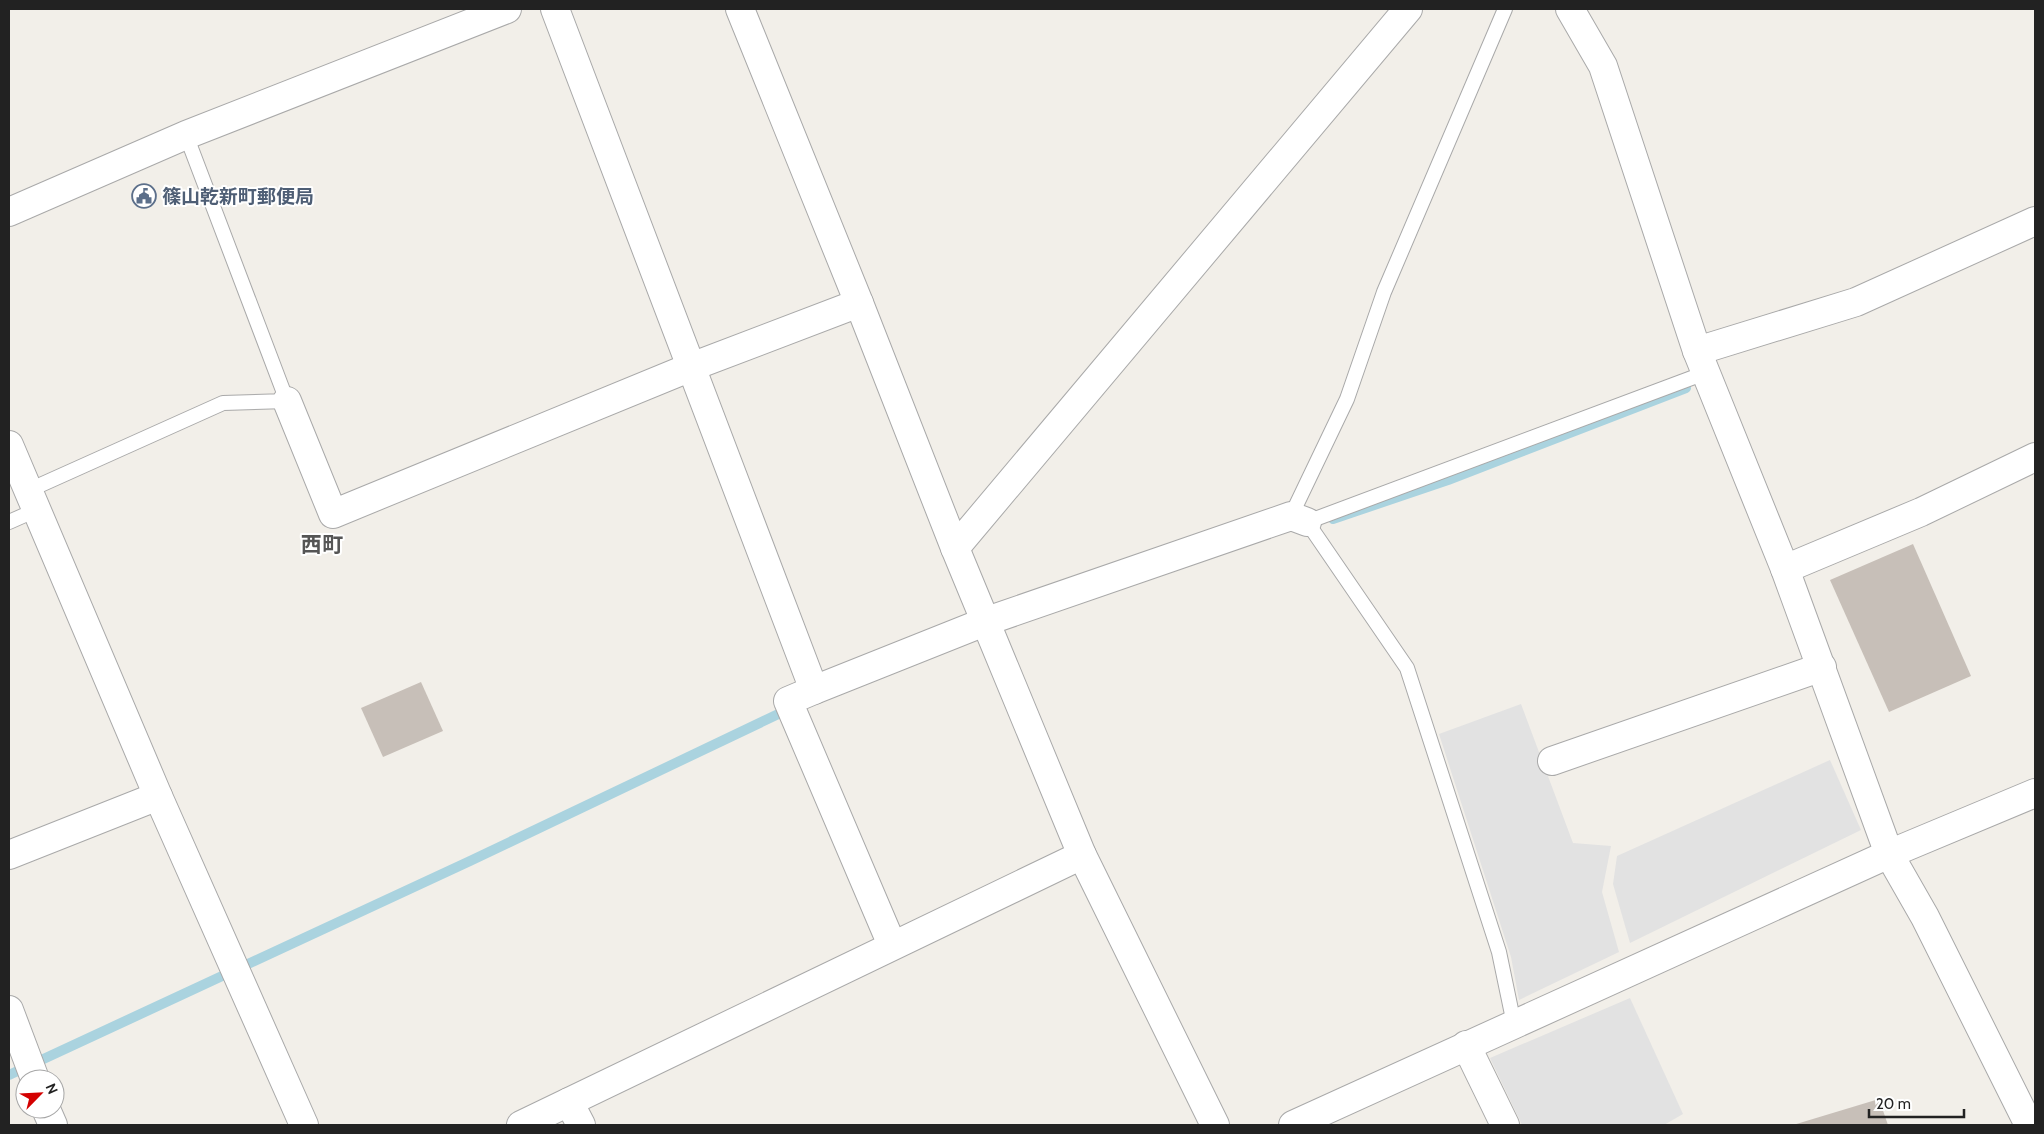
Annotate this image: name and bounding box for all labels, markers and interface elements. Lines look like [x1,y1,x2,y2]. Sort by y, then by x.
public building icon: 篠山乾新町郵便局 [131,183,157,209]
place label: 篠山乾新町郵便局 [162,185,314,208]
district label: 西町 [301,532,343,557]
north arrow [15,1069,65,1119]
text: N [42,1081,62,1097]
scale bar [1869,1086,1964,1118]
text: 20 m [1876,1095,1911,1113]

